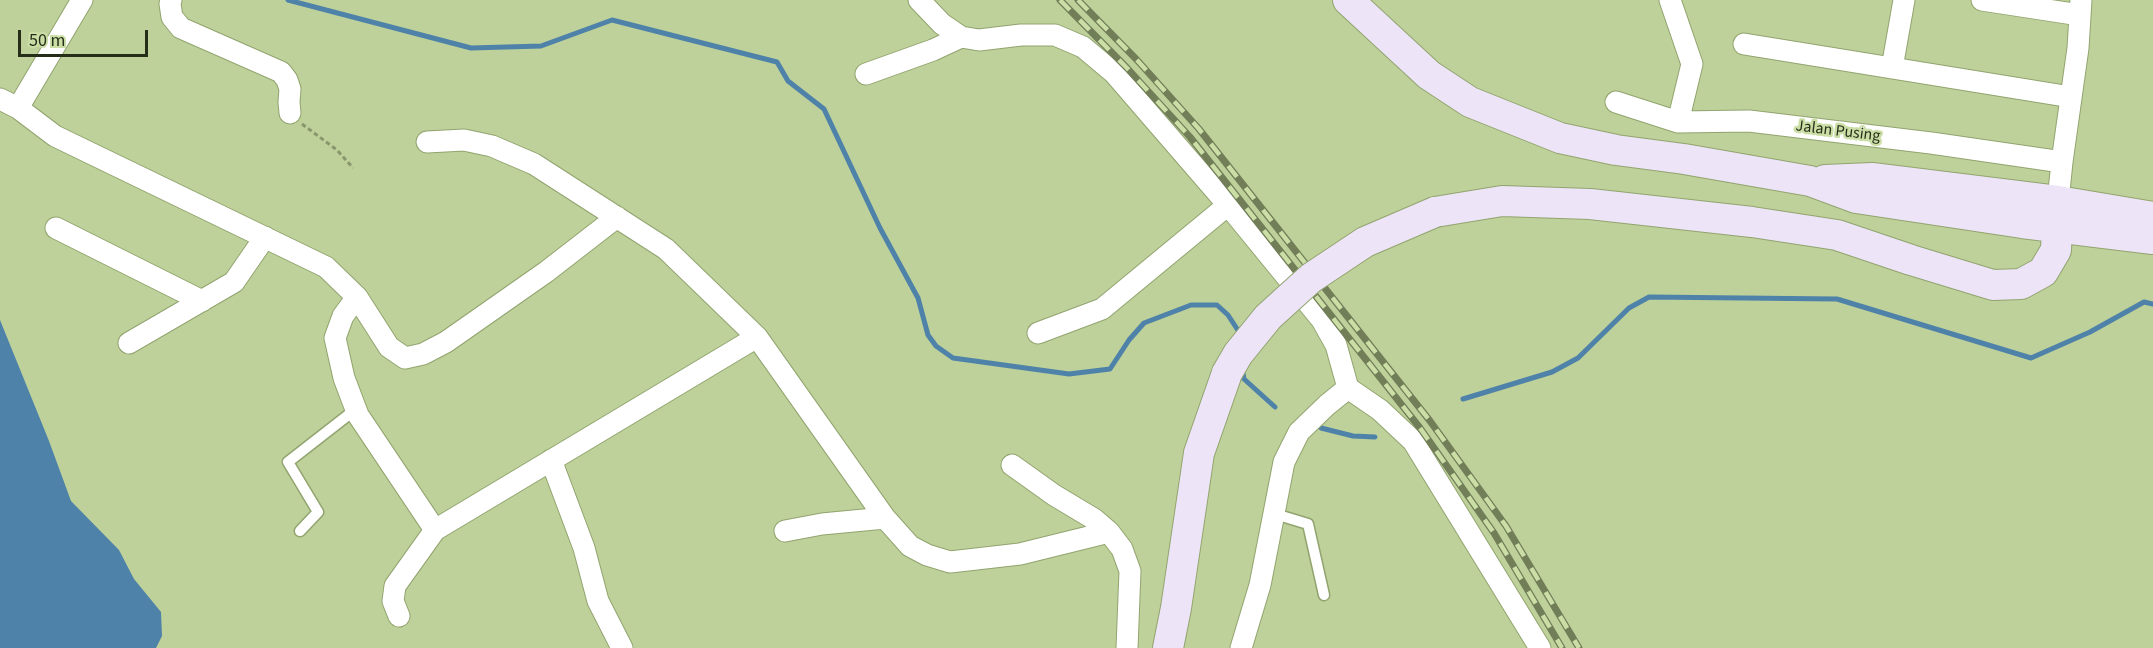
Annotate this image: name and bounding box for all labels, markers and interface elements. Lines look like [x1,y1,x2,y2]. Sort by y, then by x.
scale bar [21,18,152,56]
text: 50 m [29,28,65,53]
street label: Jalan Pusing [1795,117,1881,147]

